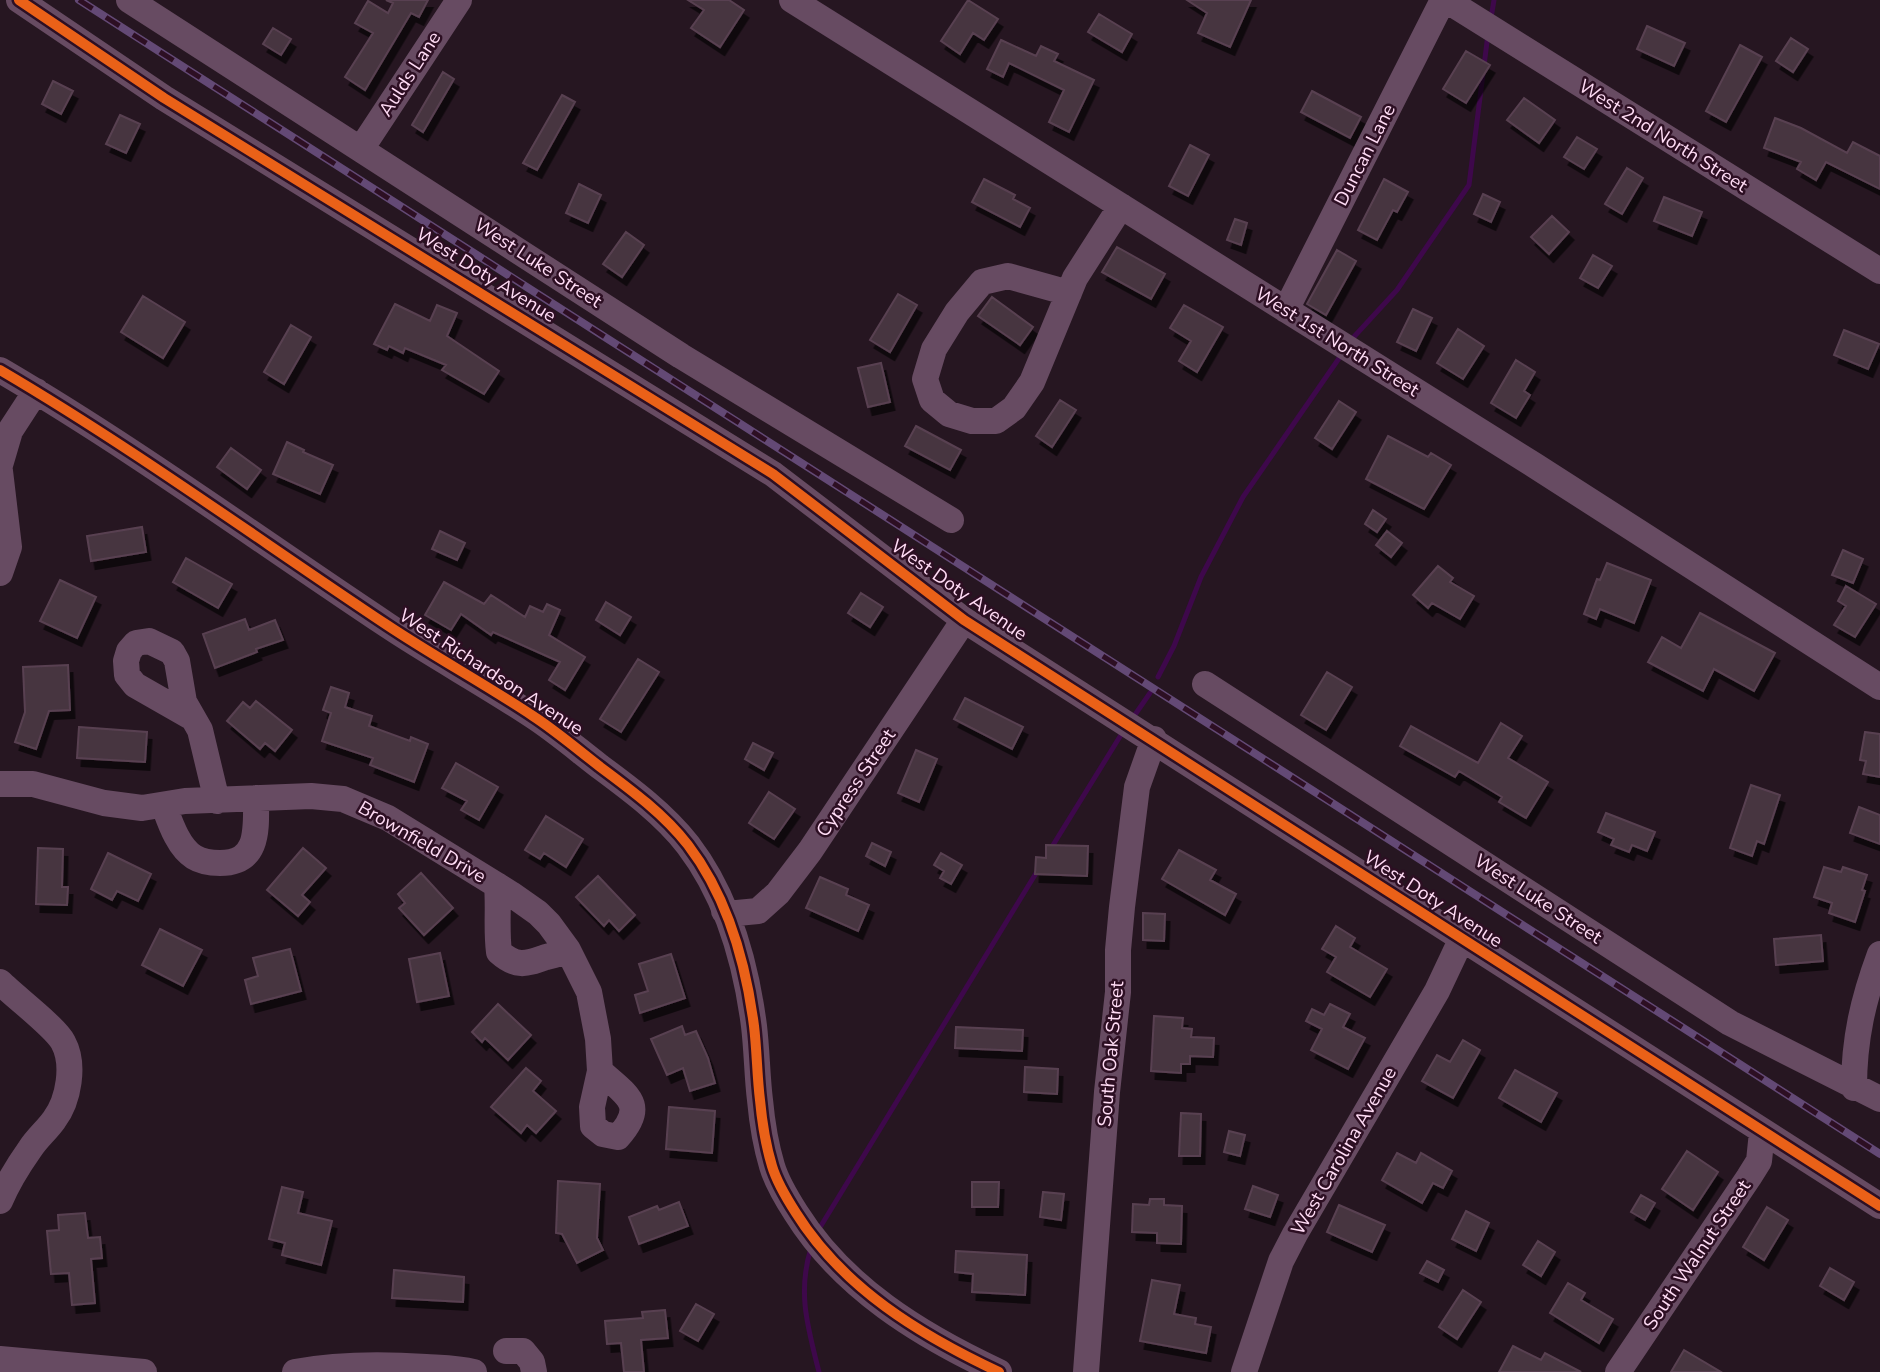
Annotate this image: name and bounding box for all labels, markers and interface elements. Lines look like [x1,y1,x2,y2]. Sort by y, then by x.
street label: Aulds Lane [373,26,447,122]
street label: West 2nd North Street [1574,73,1753,199]
street label: Duncan Lane [1328,100,1402,210]
street label: West Luke Street [469,212,607,314]
street label: West Doty Avenue [411,221,561,329]
street label: West 1st North Street [1250,281,1424,403]
street label: West Doty Avenue [886,533,1032,647]
street label: West Richardson Avenue [394,603,588,741]
street label: Cypress Street [810,724,902,842]
street label: Brownfield Drive [353,795,491,889]
street label: West Doty Avenue [1358,844,1508,954]
street label: West Luke Street [1469,848,1607,950]
street label: South Oak Street [1092,980,1130,1128]
street label: West Carolina Avenue [1285,1062,1403,1240]
street label: South Walnut Street [1637,1175,1757,1335]

